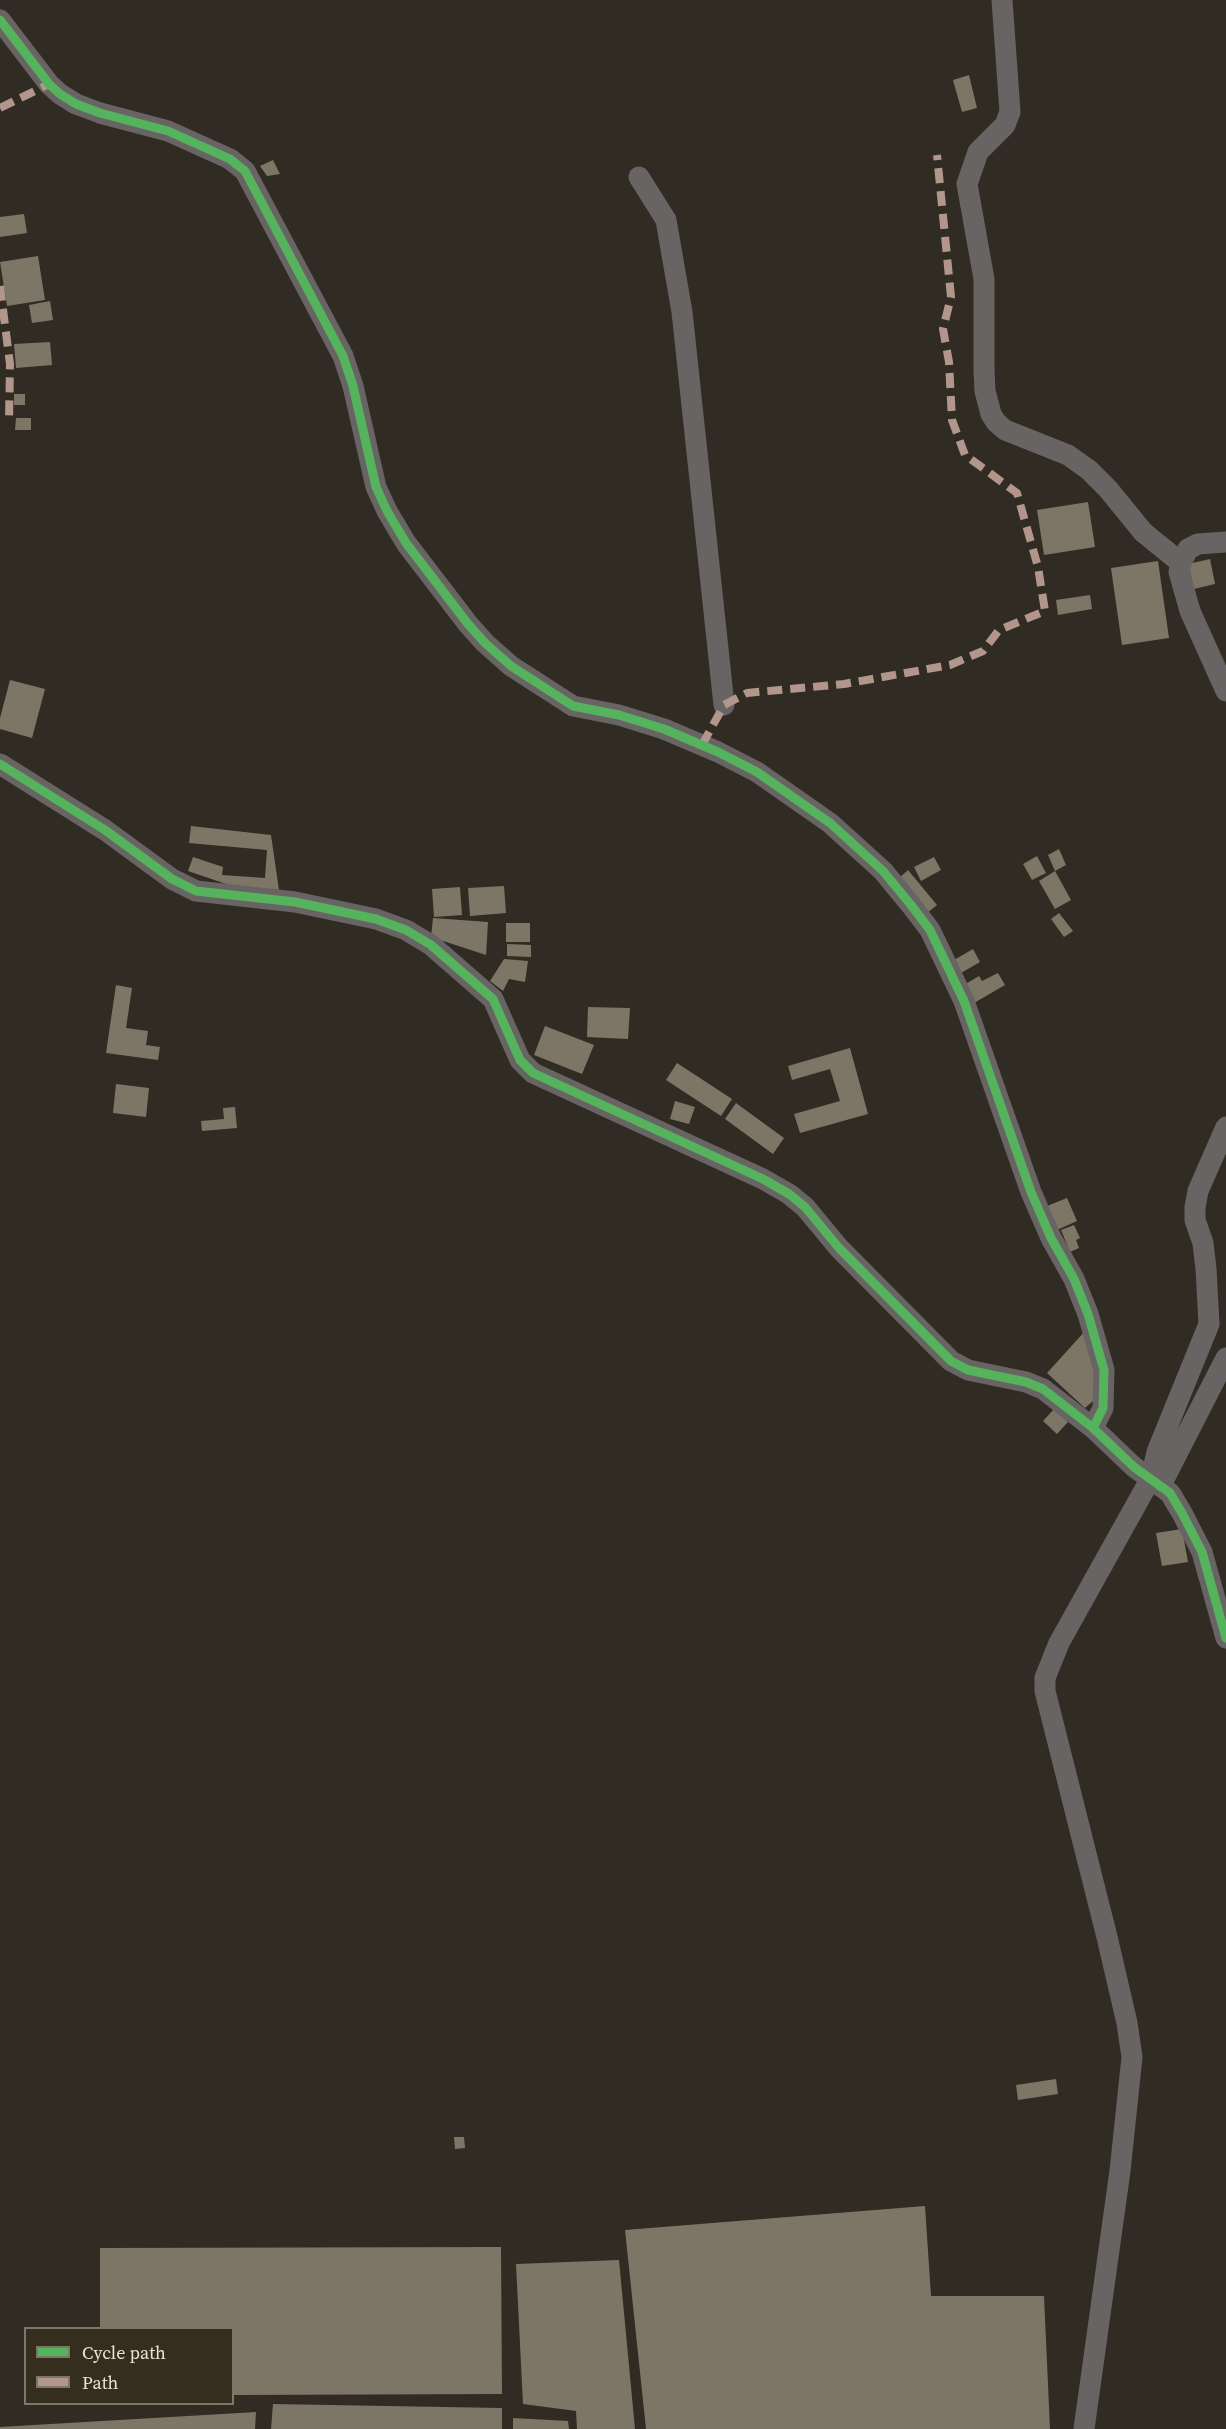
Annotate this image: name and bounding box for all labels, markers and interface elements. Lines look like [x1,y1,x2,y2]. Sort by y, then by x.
legend [24,2327,234,2405]
text: Cycle path [82,2340,166,2365]
text: Path [82,2370,118,2395]

